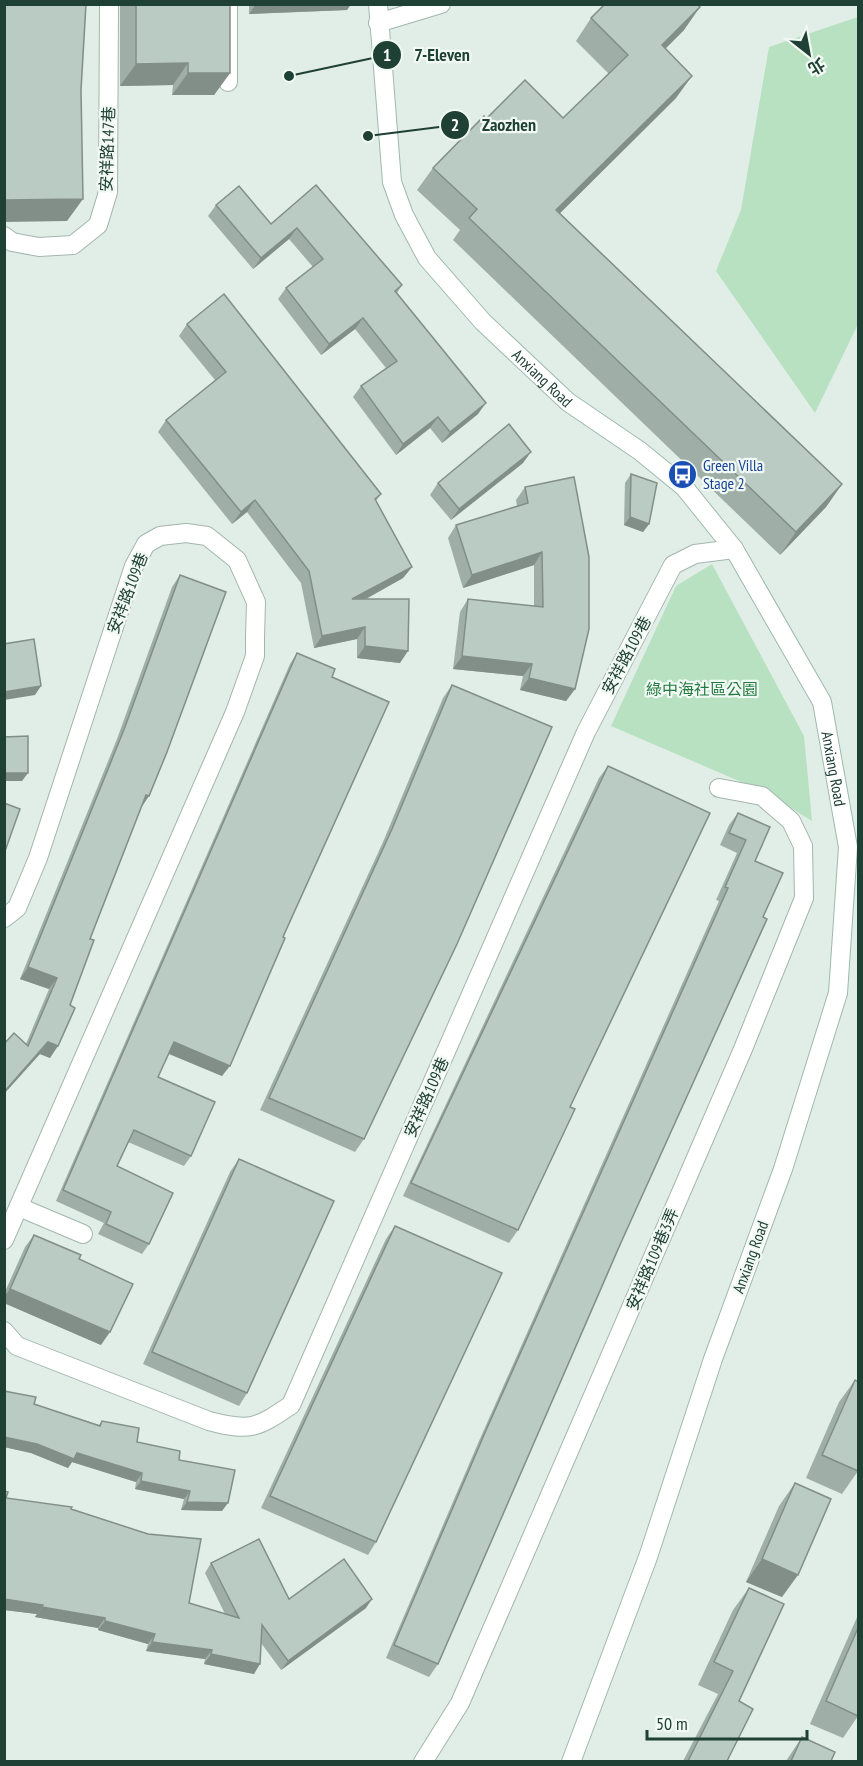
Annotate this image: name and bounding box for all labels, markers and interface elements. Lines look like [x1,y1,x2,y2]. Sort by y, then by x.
north arrow [779,24,839,84]
callout: 7-Eleven [372,37,482,73]
text: 1 [383,43,391,66]
text: 7-Eleven [414,43,470,66]
text: 北 [805,54,829,80]
street label: 安祥路147巷 [96,106,118,192]
callout: Zaozhen [440,107,548,143]
text: 2 [451,113,459,136]
text: Zaozhen [482,113,536,136]
street label: Anxiang Road [508,345,577,411]
place label: Green Villa Stage 2 [703,455,763,493]
bus stop icon: Green Villa Stage 2 [666,458,698,490]
street label: 安祥路109巷 [102,549,152,637]
street label: 安祥路109巷 [597,613,655,697]
park label: 綠中海社區公園 [646,679,758,699]
street label: Anxiang Road [817,730,850,808]
street label: 安祥路109巷 [399,1054,453,1140]
street label: 安祥路109巷3弄 [622,1205,682,1313]
street label: Anxiang Road [728,1218,772,1296]
scale bar [647,1703,808,1741]
text: 50 m [656,1712,688,1735]

